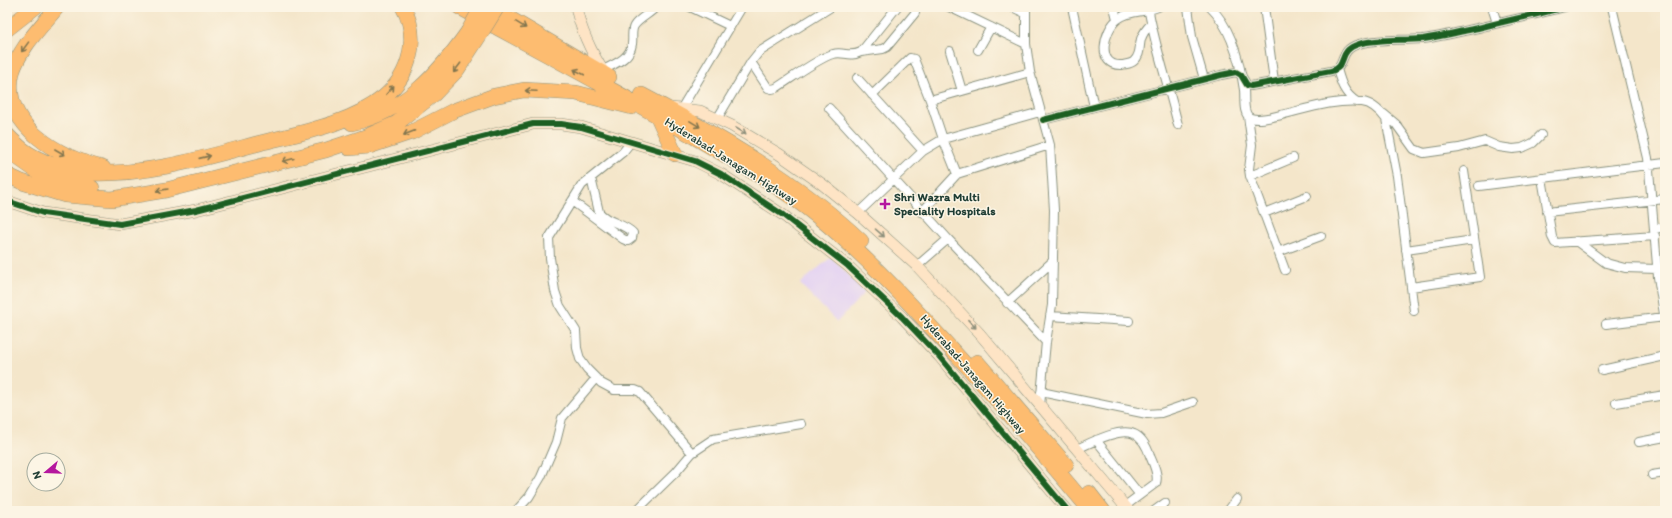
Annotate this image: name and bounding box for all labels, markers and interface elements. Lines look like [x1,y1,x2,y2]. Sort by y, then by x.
one-way arrow [515,21,526,29]
one-way arrow [21,42,29,53]
one-way arrow [453,63,461,74]
one-way arrow [573,67,585,75]
one-way arrow [385,85,395,95]
one-way arrow [525,87,538,94]
street label: Hyderabad-Janagam Highway [662,114,800,208]
one-way arrow [689,121,701,129]
one-way arrow [735,128,747,136]
one-way arrow [404,129,416,137]
one-way arrow [54,149,66,157]
one-way arrow [198,153,211,160]
one-way arrow [282,157,295,164]
one-way arrow [156,187,169,195]
place label: Shri Wazra Multi Speciality Hospitals [894,190,996,219]
marker: Shri Wazra Multi Speciality Hospitals [879,198,891,210]
one-way arrow [875,228,885,237]
street label: Hyderabad-Janagam Highway [917,311,1029,437]
one-way arrow [967,319,977,329]
north arrow [26,452,66,492]
text: N [30,469,44,481]

